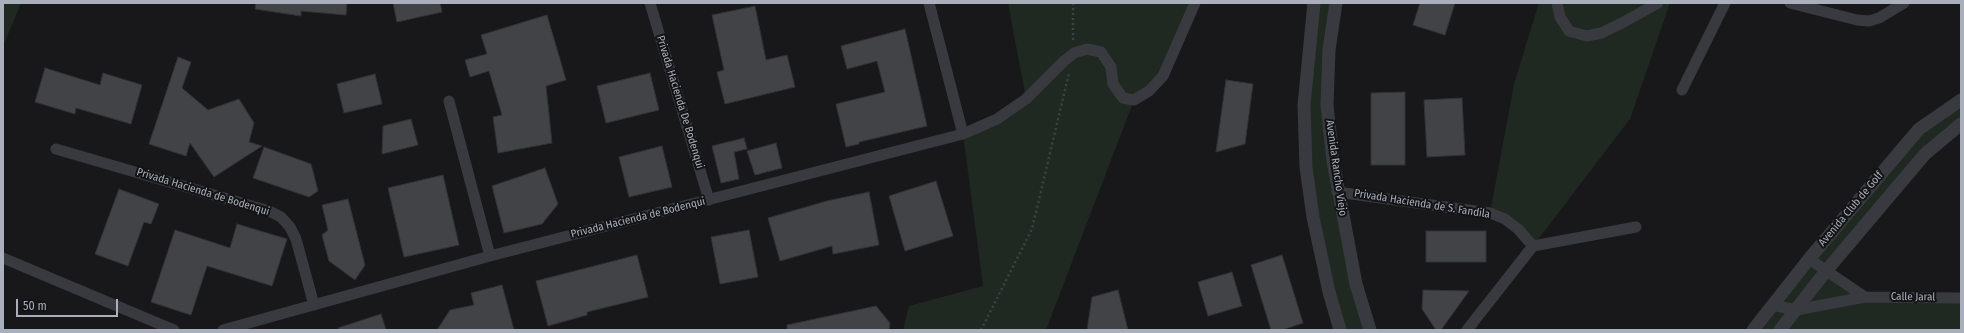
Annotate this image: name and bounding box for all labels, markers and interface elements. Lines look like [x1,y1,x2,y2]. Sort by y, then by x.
street label: Privada Hacienda De Bodenqui [653,34,707,170]
street label: Avenida Rancho Viejo [1323,119,1349,217]
street label: Privada Hacienda de Bodenqui [135,166,271,218]
street label: Avenida Club de Golf [1816,169,1886,249]
street label: Privada Hacienda de S. Fandila [1353,187,1491,221]
street label: Privada Hacienda de Bodenqui [569,195,707,241]
street label: Calle Jaral [1891,290,1935,304]
scale bar [18,291,120,317]
text: 50 m [23,299,47,313]

